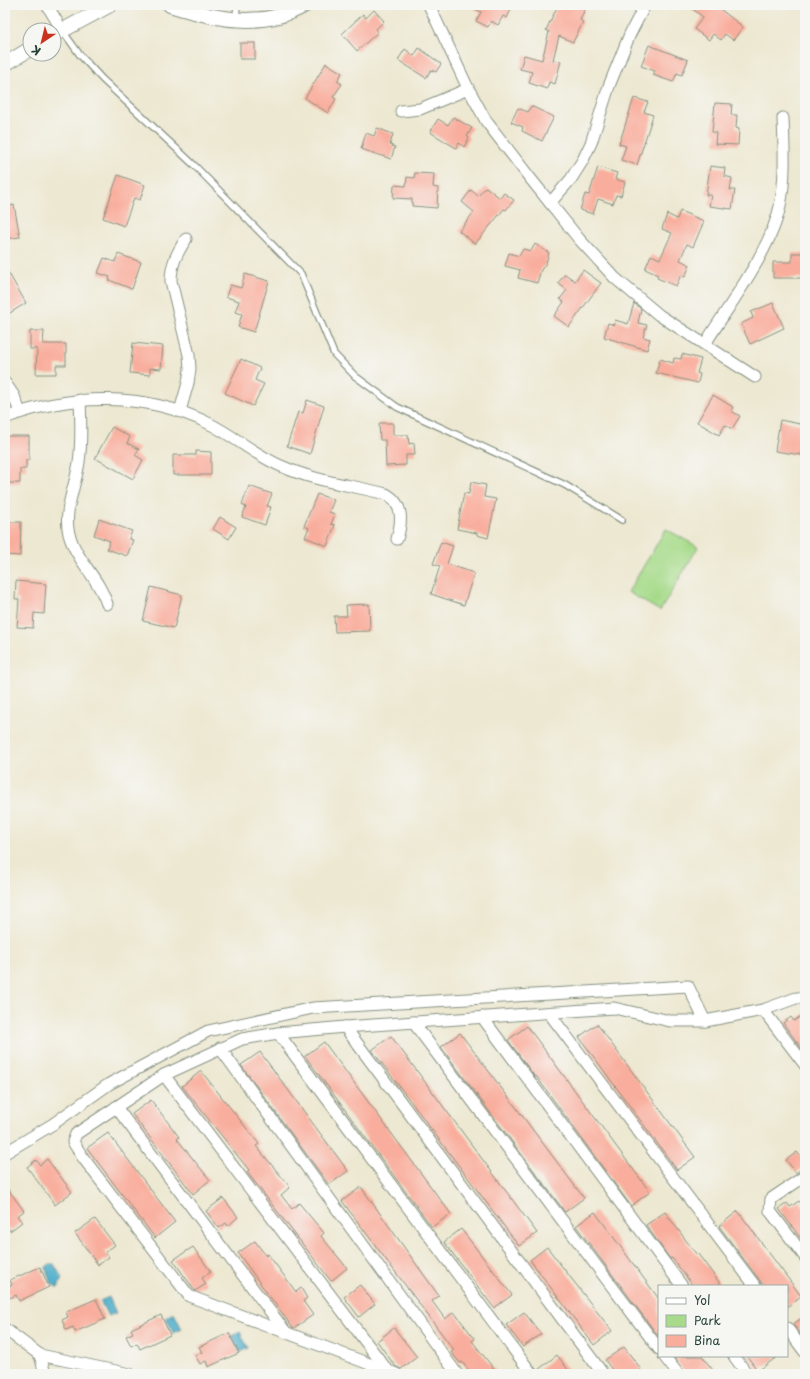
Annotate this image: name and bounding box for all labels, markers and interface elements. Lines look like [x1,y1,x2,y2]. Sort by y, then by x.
north arrow [22,22,62,62]
text: K [28,41,44,60]
legend [658,1285,788,1357]
text: Yol [694,1291,710,1309]
text: Park [694,1311,721,1329]
text: Bina [694,1331,720,1349]

